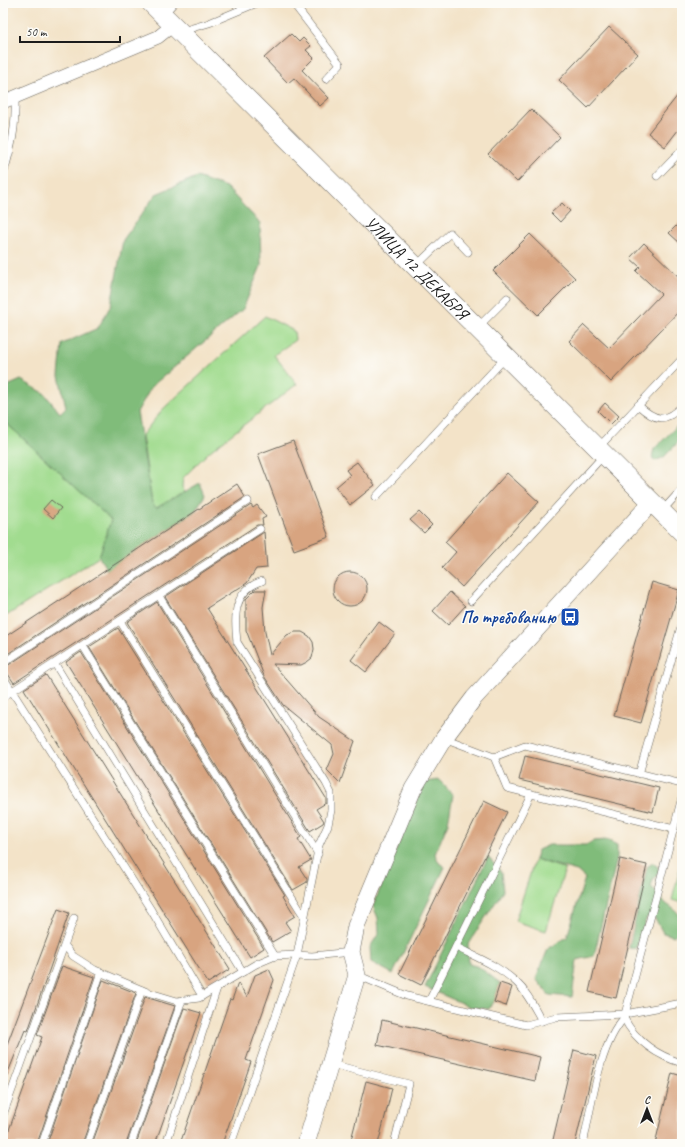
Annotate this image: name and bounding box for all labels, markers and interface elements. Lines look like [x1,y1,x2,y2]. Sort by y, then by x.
scale bar [20,18,120,44]
text: 50 m [26,24,48,40]
street label: УЛИЦА 12 ДЕКАБРЯ [360,212,474,326]
bus stop icon: По требованию [559,606,581,628]
place label: По требованию [461,607,557,628]
north arrow [627,1089,667,1129]
text: С [644,1092,651,1106]

